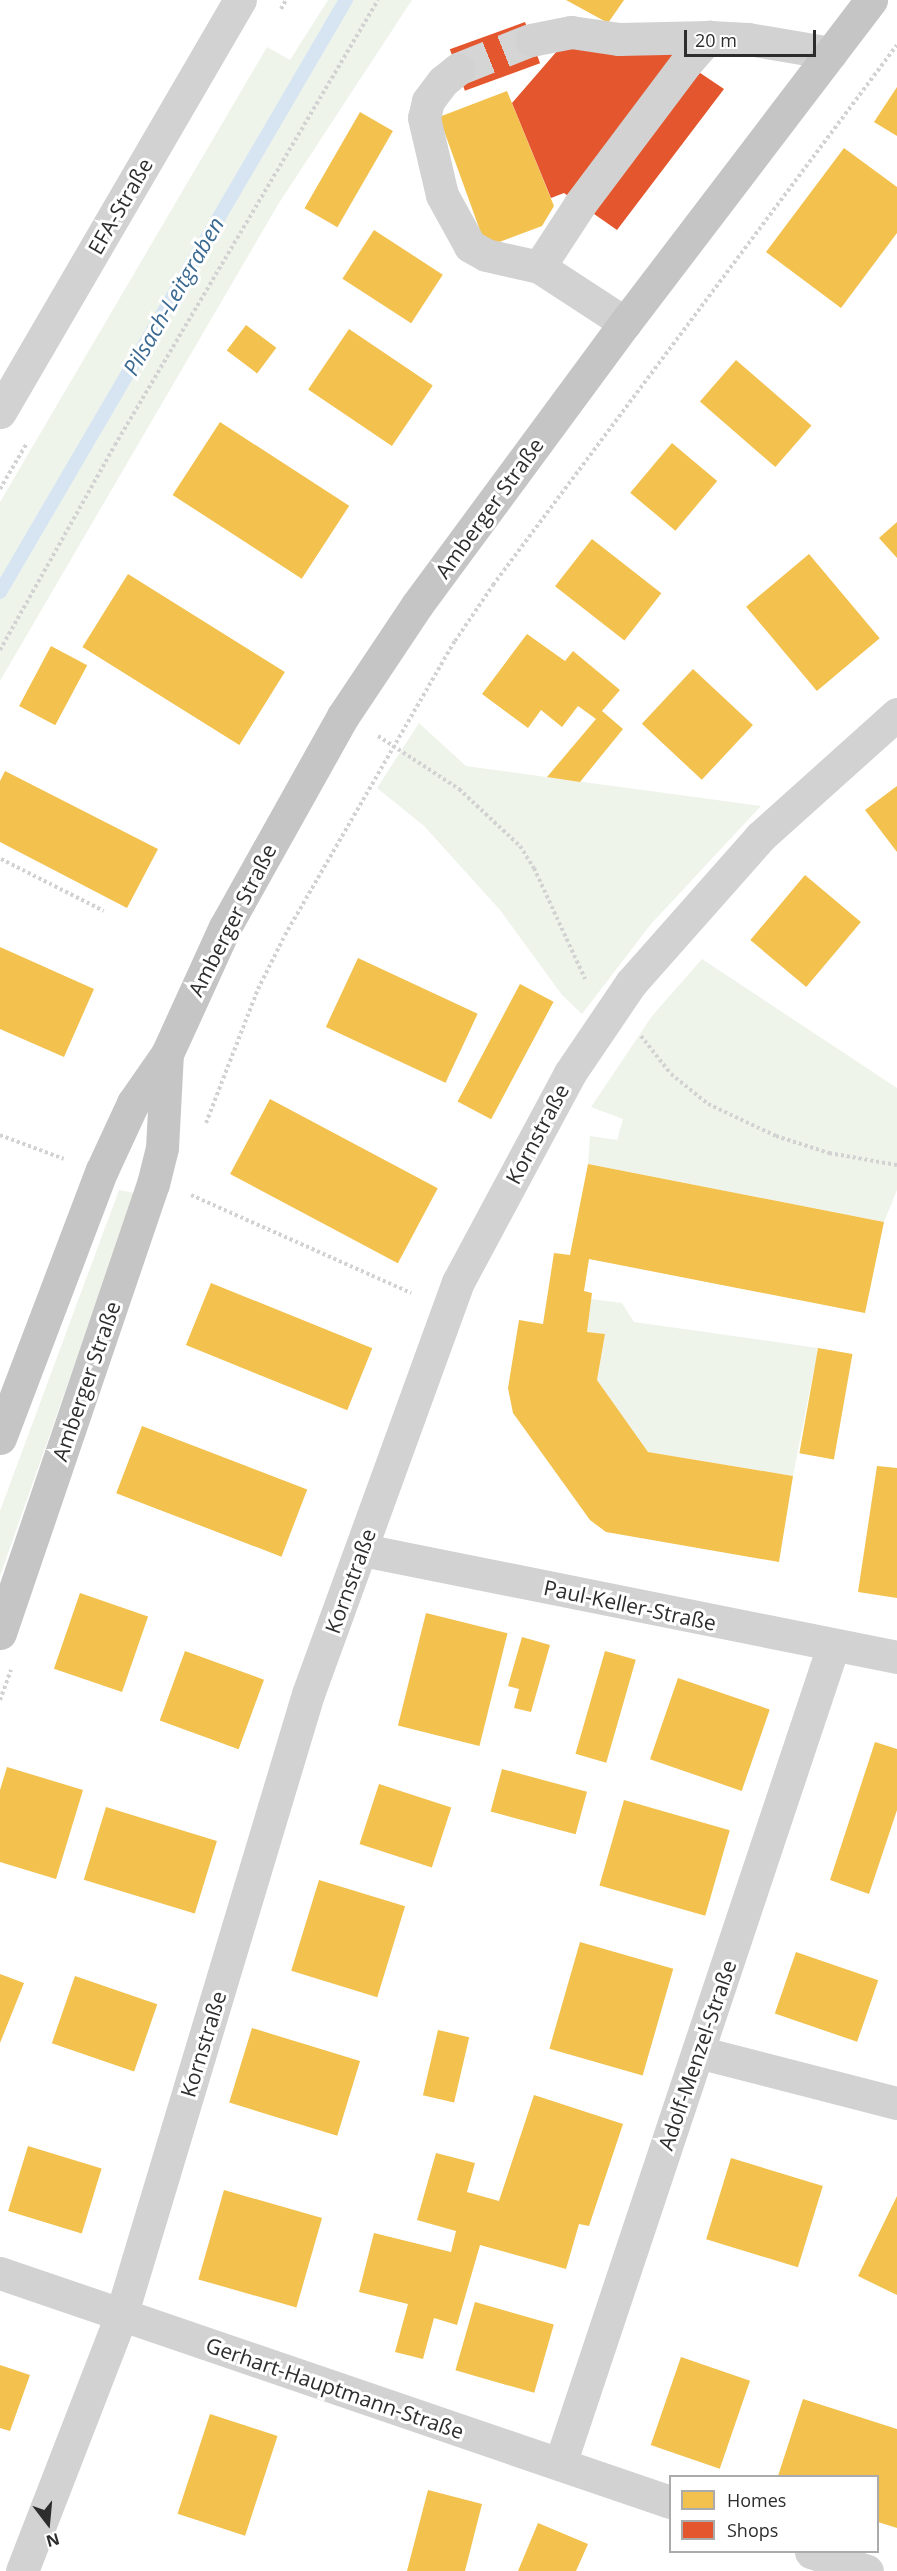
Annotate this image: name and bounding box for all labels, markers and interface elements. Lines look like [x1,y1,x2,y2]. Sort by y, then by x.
scale bar [687,18,819,56]
text: 20 m [695,28,737,52]
street label: EFA-Straße [82,154,158,258]
water label: Pilsach-Leitgraben [117,212,229,380]
street label: Amberger Straße [430,433,548,583]
street label: Amberger Straße [183,840,281,1000]
street label: Kornstraße [500,1080,574,1188]
street label: Amberger Straße [47,1298,125,1464]
street label: Kornstraße [319,1525,381,1637]
street label: Paul-Keller-Straße [541,1574,719,1636]
street label: Adolf-Menzel-Straße [653,1957,741,2153]
street label: Kornstraße [175,1988,231,2100]
street label: Gerhart-Hauptmann-Straße [203,2332,467,2444]
legend [669,2475,879,2553]
text: Homes [727,2488,786,2512]
north arrow [18,2493,78,2553]
text: Shops [727,2518,778,2542]
text: N [44,2528,62,2553]

